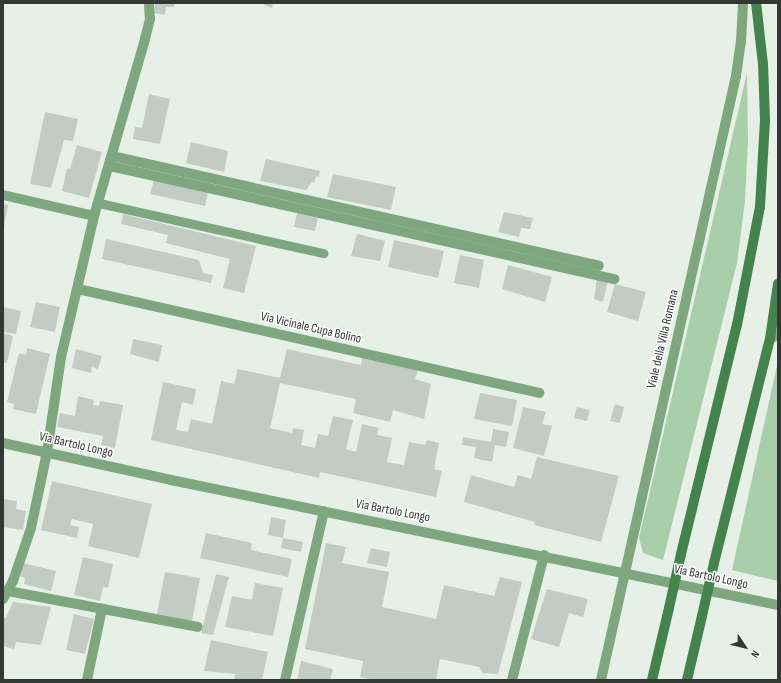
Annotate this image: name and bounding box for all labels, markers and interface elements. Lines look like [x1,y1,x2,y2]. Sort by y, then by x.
street label: Viale della Villa Romana [644,288,682,390]
street label: Via Vicinale Cupa Bolino [259,309,363,347]
street label: Via Bartolo Longo [38,429,114,461]
street label: Via Bartolo Longo [355,496,431,526]
street label: Via Bartolo Longo [673,562,749,592]
north arrow [725,627,765,667]
text: N [748,648,762,660]

